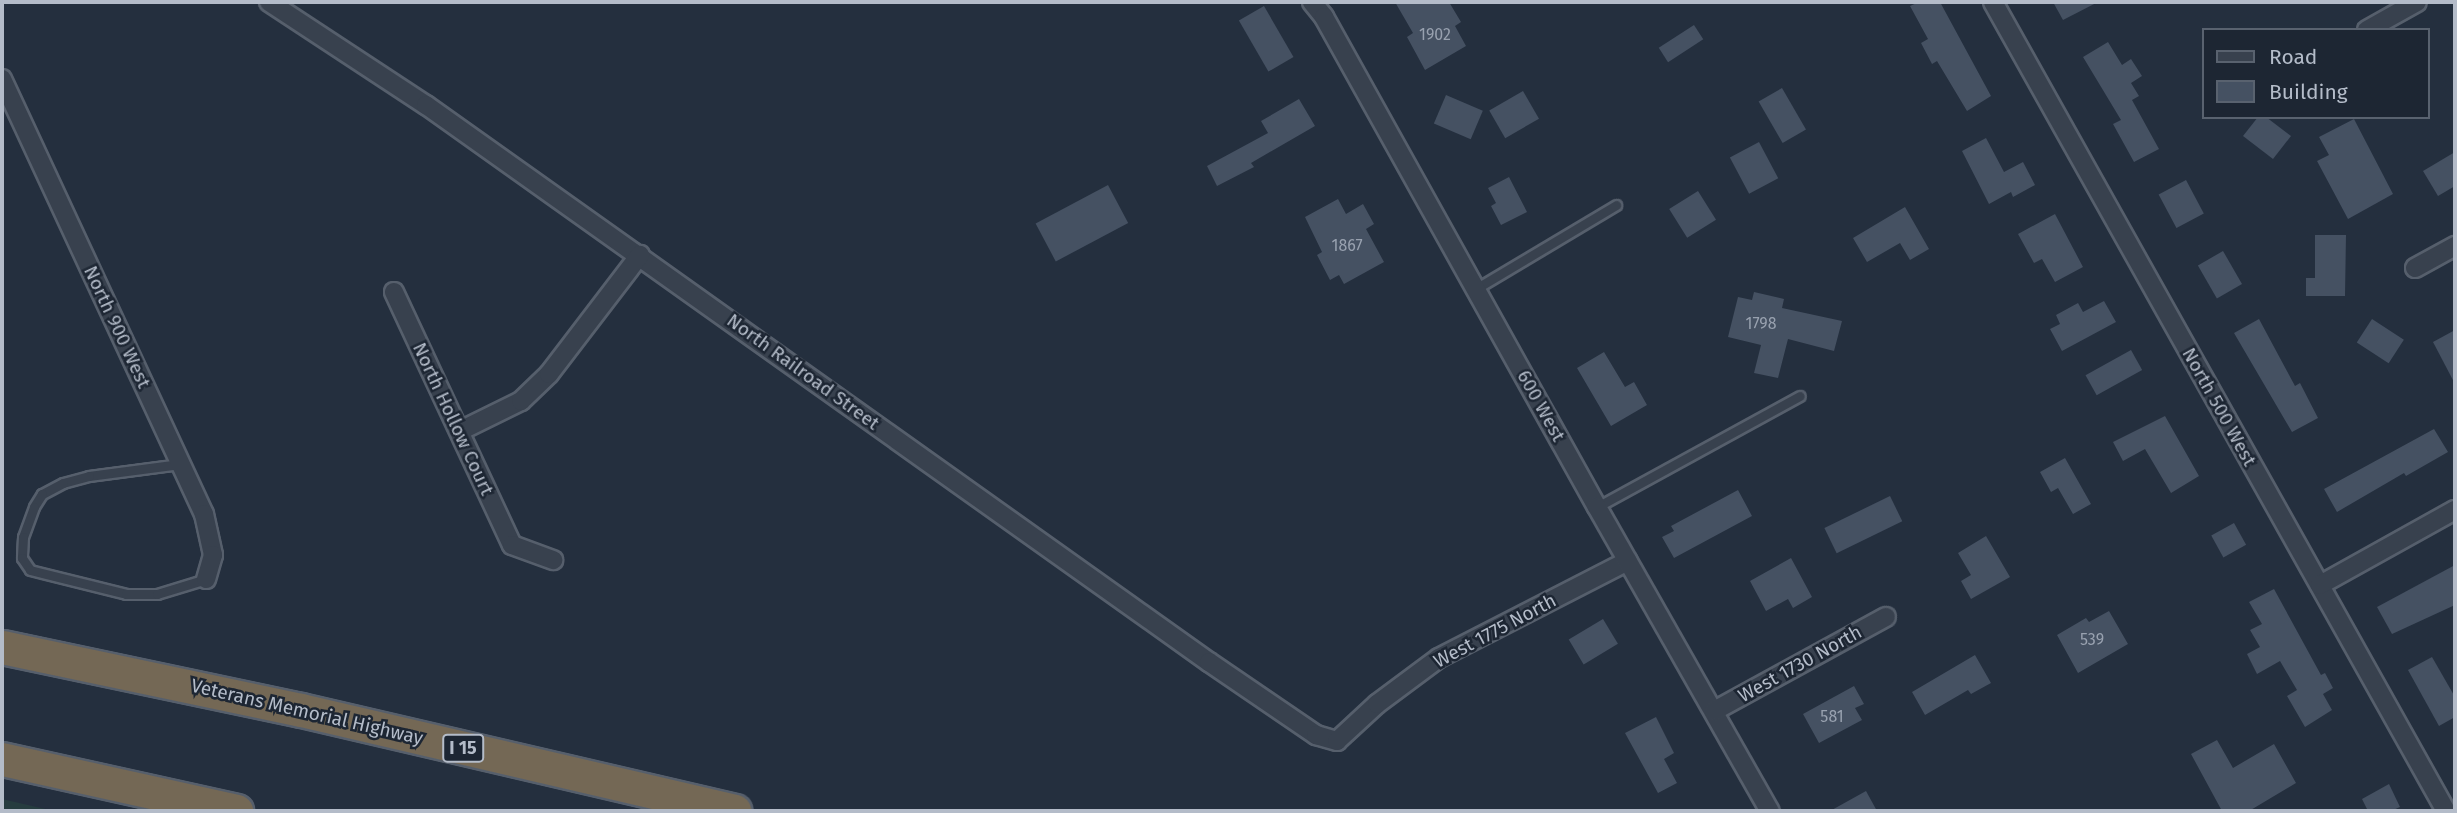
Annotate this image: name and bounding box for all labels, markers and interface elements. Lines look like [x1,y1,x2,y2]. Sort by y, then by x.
house number: 1902 [1419,25,1451,45]
legend [2202,28,2429,119]
text: Road [2269,44,2317,70]
text: Building [2269,79,2348,105]
house number: 1867 [1332,236,1362,256]
street label: North 900 West [79,262,155,392]
street label: North Railroad Street [722,309,884,435]
house number: 1798 [1746,314,1776,334]
street label: North Hollow Court [408,339,498,499]
street label: North 500 West [2177,344,2261,470]
street label: 600 West [1512,366,1570,446]
street label: West 1775 North [1430,589,1560,673]
street label: West 1730 North [1734,621,1866,707]
house number: 539 [2080,630,2104,650]
street label: Veterans Memorial Highway [189,674,425,750]
house number: 581 [1820,707,1844,727]
road number: I 15 [442,734,484,762]

